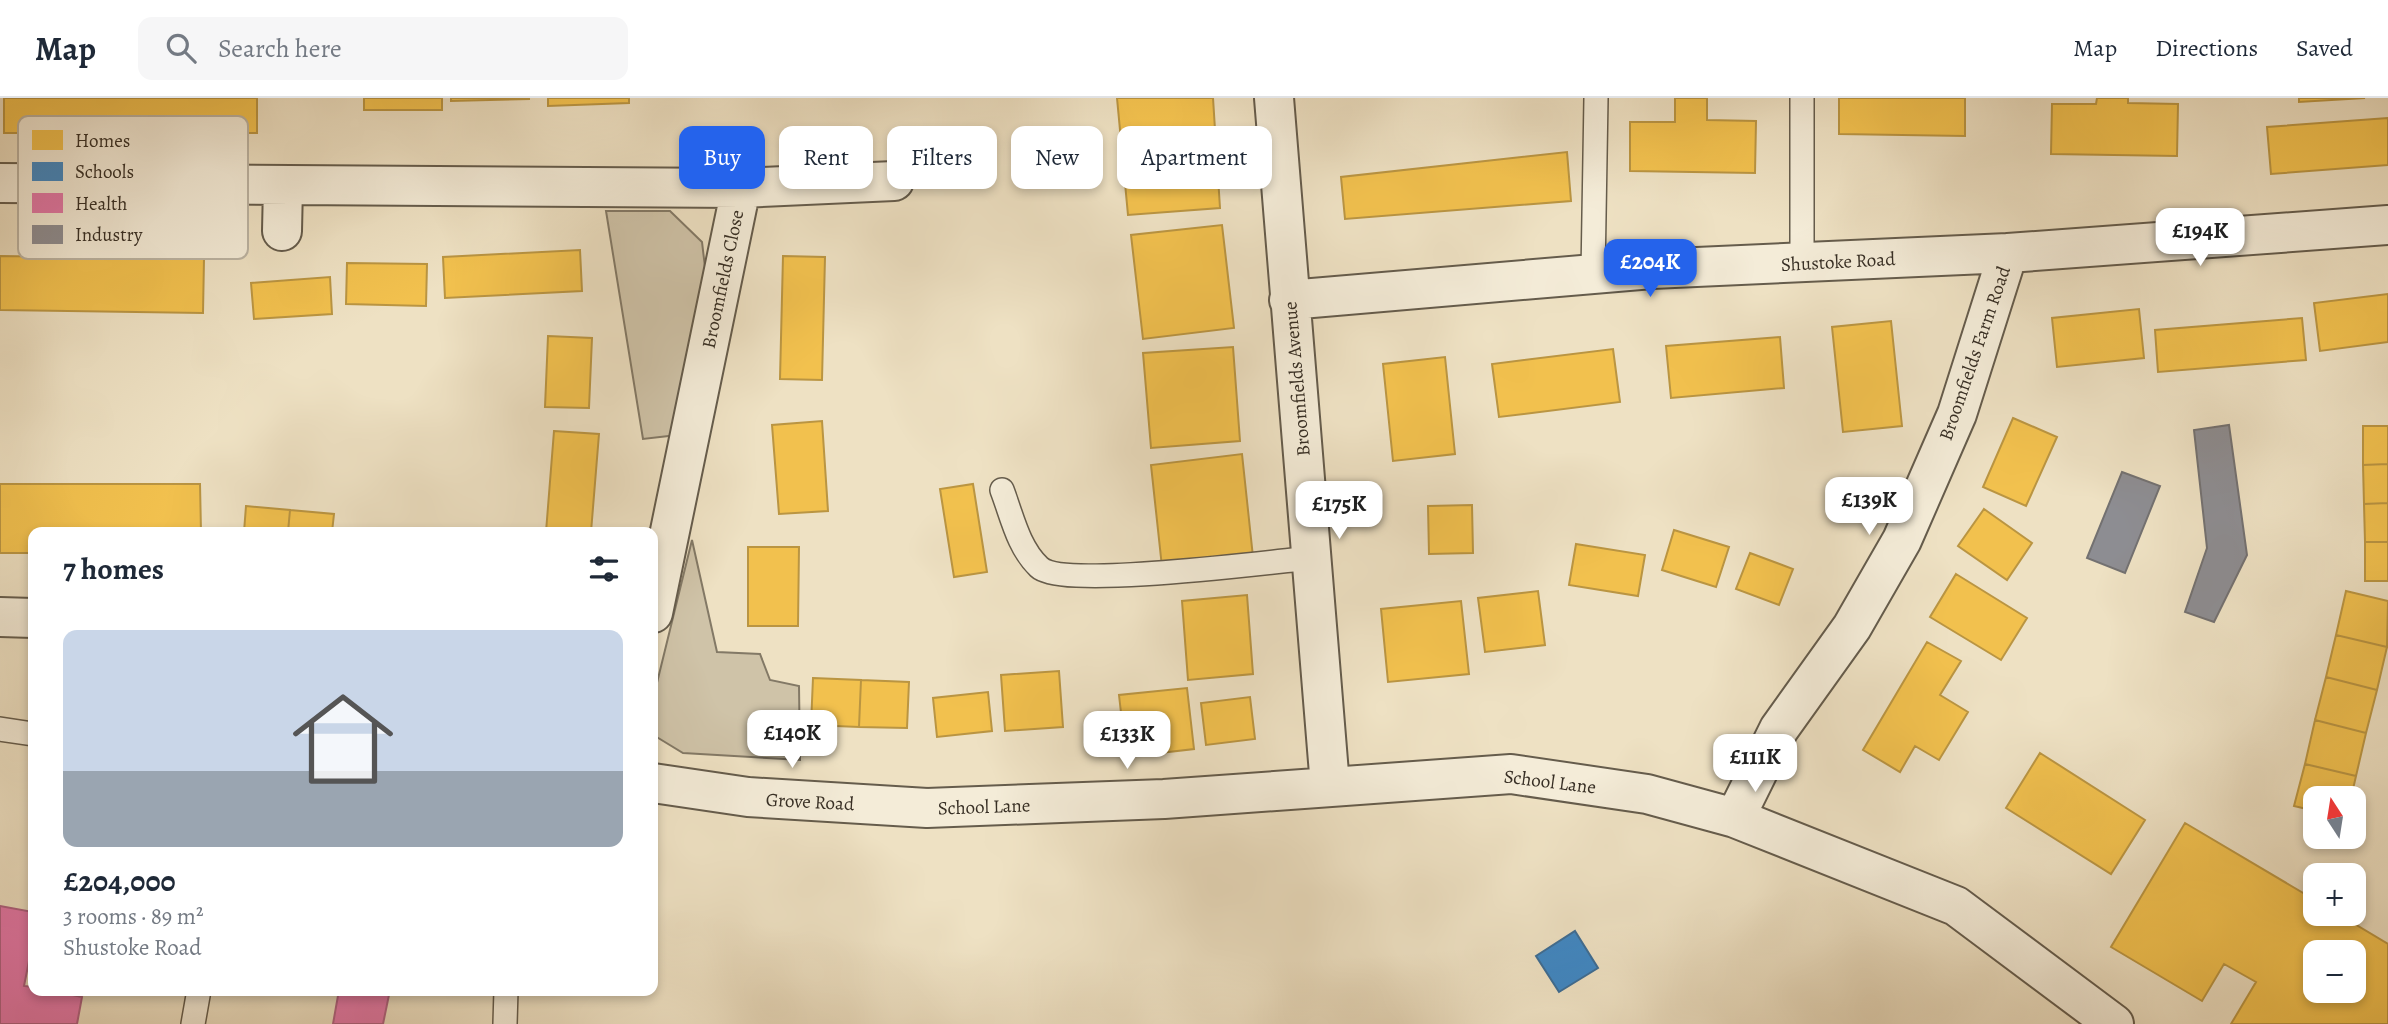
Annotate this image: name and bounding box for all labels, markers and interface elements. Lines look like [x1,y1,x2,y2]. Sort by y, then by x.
search box [138,17,628,80]
text: Map [35,26,96,71]
icon: search [162,29,200,67]
text: Search here [218,31,342,66]
text: Map [2073,32,2117,64]
text: Directions [2155,32,2258,64]
text: Saved [2296,32,2353,64]
legend [18,116,248,259]
chip: Buy [679,126,765,189]
chip: Rent [779,126,873,189]
chip: Filters [887,126,997,189]
chip: New [1011,126,1103,189]
chip: Apartment [1117,126,1272,189]
text: Homes [75,128,130,154]
text: Schools [75,159,134,185]
text: Health [75,191,127,217]
street label: Broomfields Close [696,208,750,351]
pin: £194K [2151,208,2249,268]
text: £194K [2172,215,2228,246]
text: Industry [75,222,143,248]
pin: £204K [1601,240,1699,299]
text: £204K [1620,246,1680,277]
street label: Shustoke Road [1780,246,1897,278]
street label: Broomfields Farm Road [1933,262,2017,444]
street label: Broomfields Avenue [1277,300,1317,457]
pin: £139K [1820,478,1918,537]
pin: £175K [1290,482,1388,541]
text: £139K [1841,484,1897,515]
text: £175K [1312,488,1366,519]
text: 7 homes [63,549,164,589]
icon: filters [585,550,623,588]
icon: home [280,676,406,802]
pin: £140K [743,710,841,770]
pin: £133K [1078,712,1176,771]
text: £140K [763,717,821,748]
text: £133K [1099,718,1155,749]
pin: £111K [1706,734,1804,794]
text: £111K [1729,741,1781,772]
street label: School Lane [1502,763,1597,801]
north arrow [2303,786,2366,849]
map controls [2303,786,2366,1003]
street label: Grove Road [765,787,856,817]
street label: School Lane [937,792,1031,822]
text: £204,000 [63,861,176,901]
button: + [2303,863,2366,926]
text: 3 rooms · 89 m² [63,901,204,932]
text: Shustoke Road [63,932,202,963]
button: − [2303,940,2366,1003]

